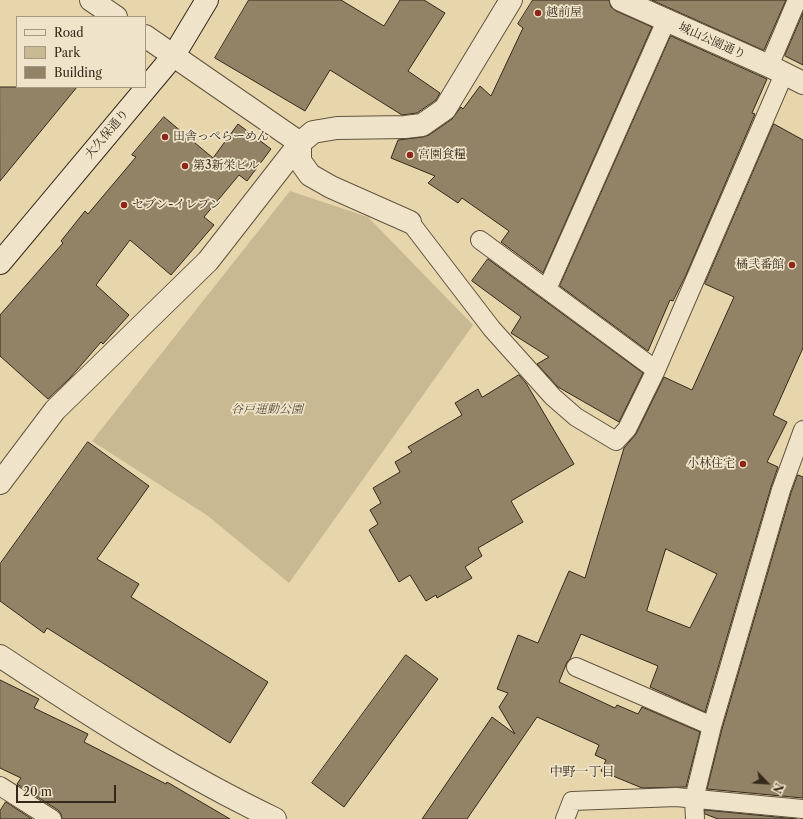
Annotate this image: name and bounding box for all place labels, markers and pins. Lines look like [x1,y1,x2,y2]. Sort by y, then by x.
place label: 越前屋 [546,6,582,20]
marker: 越前屋 [533,8,543,18]
place label: 田舎っぺらーめん [173,130,269,144]
marker: 田舎っぺらーめん [160,132,170,142]
place label: 宮園食糧 [418,148,466,162]
marker: 宮園食糧 [405,150,415,160]
place label: 第3新栄ビル [193,159,260,173]
marker: 第3新栄ビル [180,161,190,171]
place label: セブン-イレブン [132,198,221,212]
marker: セブン-イレブン [119,200,129,210]
place label: 橘弐番館 [736,258,784,272]
marker: 橘弐番館 [787,260,797,270]
place label: 小林住宅 [687,457,735,471]
marker: 小林住宅 [738,459,748,469]

